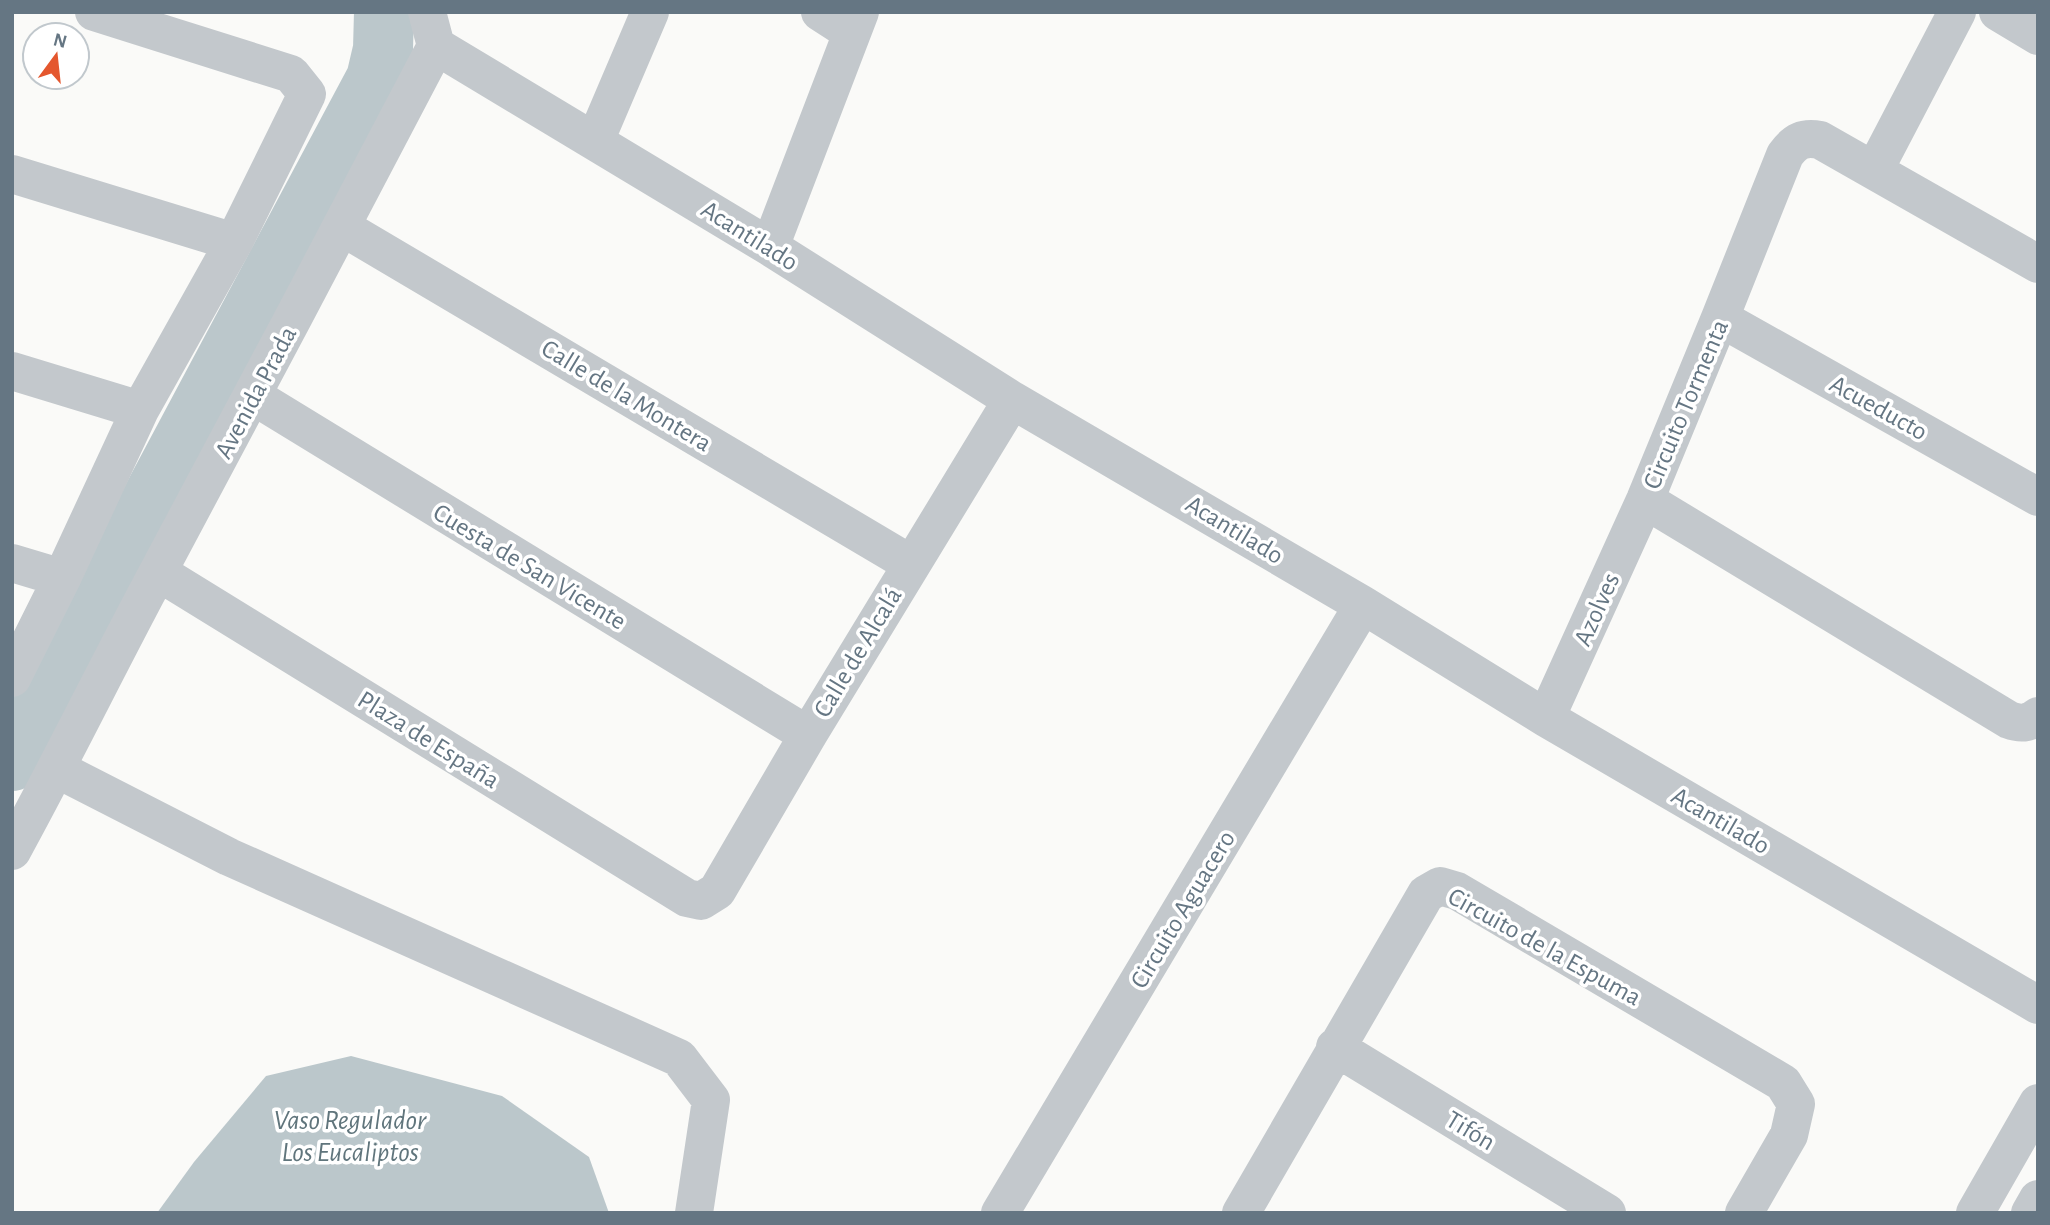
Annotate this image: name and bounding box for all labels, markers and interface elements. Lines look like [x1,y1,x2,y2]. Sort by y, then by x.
north arrow [21,21,91,91]
text: N [51,30,69,52]
street label: Acantilado [696,196,802,276]
street label: Circuito Tormenta [1639,316,1733,493]
street label: Avenida Prada [210,322,301,463]
street label: Calle de la Montera [537,335,716,457]
street label: Acueducto [1825,371,1932,445]
street label: Acantilado [1181,491,1288,569]
street label: Cuesta de San Vicente [429,499,630,635]
street label: Azolves [1569,569,1624,650]
street label: Calle de Alcalá [809,583,907,722]
street label: Plaza de España [353,686,504,794]
street label: Acantilado [1667,782,1774,859]
street label: Circuito Aguacero [1126,826,1240,993]
street label: Circuito de la Espuma [1444,883,1645,1011]
street label: Tifón [1441,1106,1500,1155]
water label: Vaso Regulador Los Eucaliptos [274,1107,427,1167]

